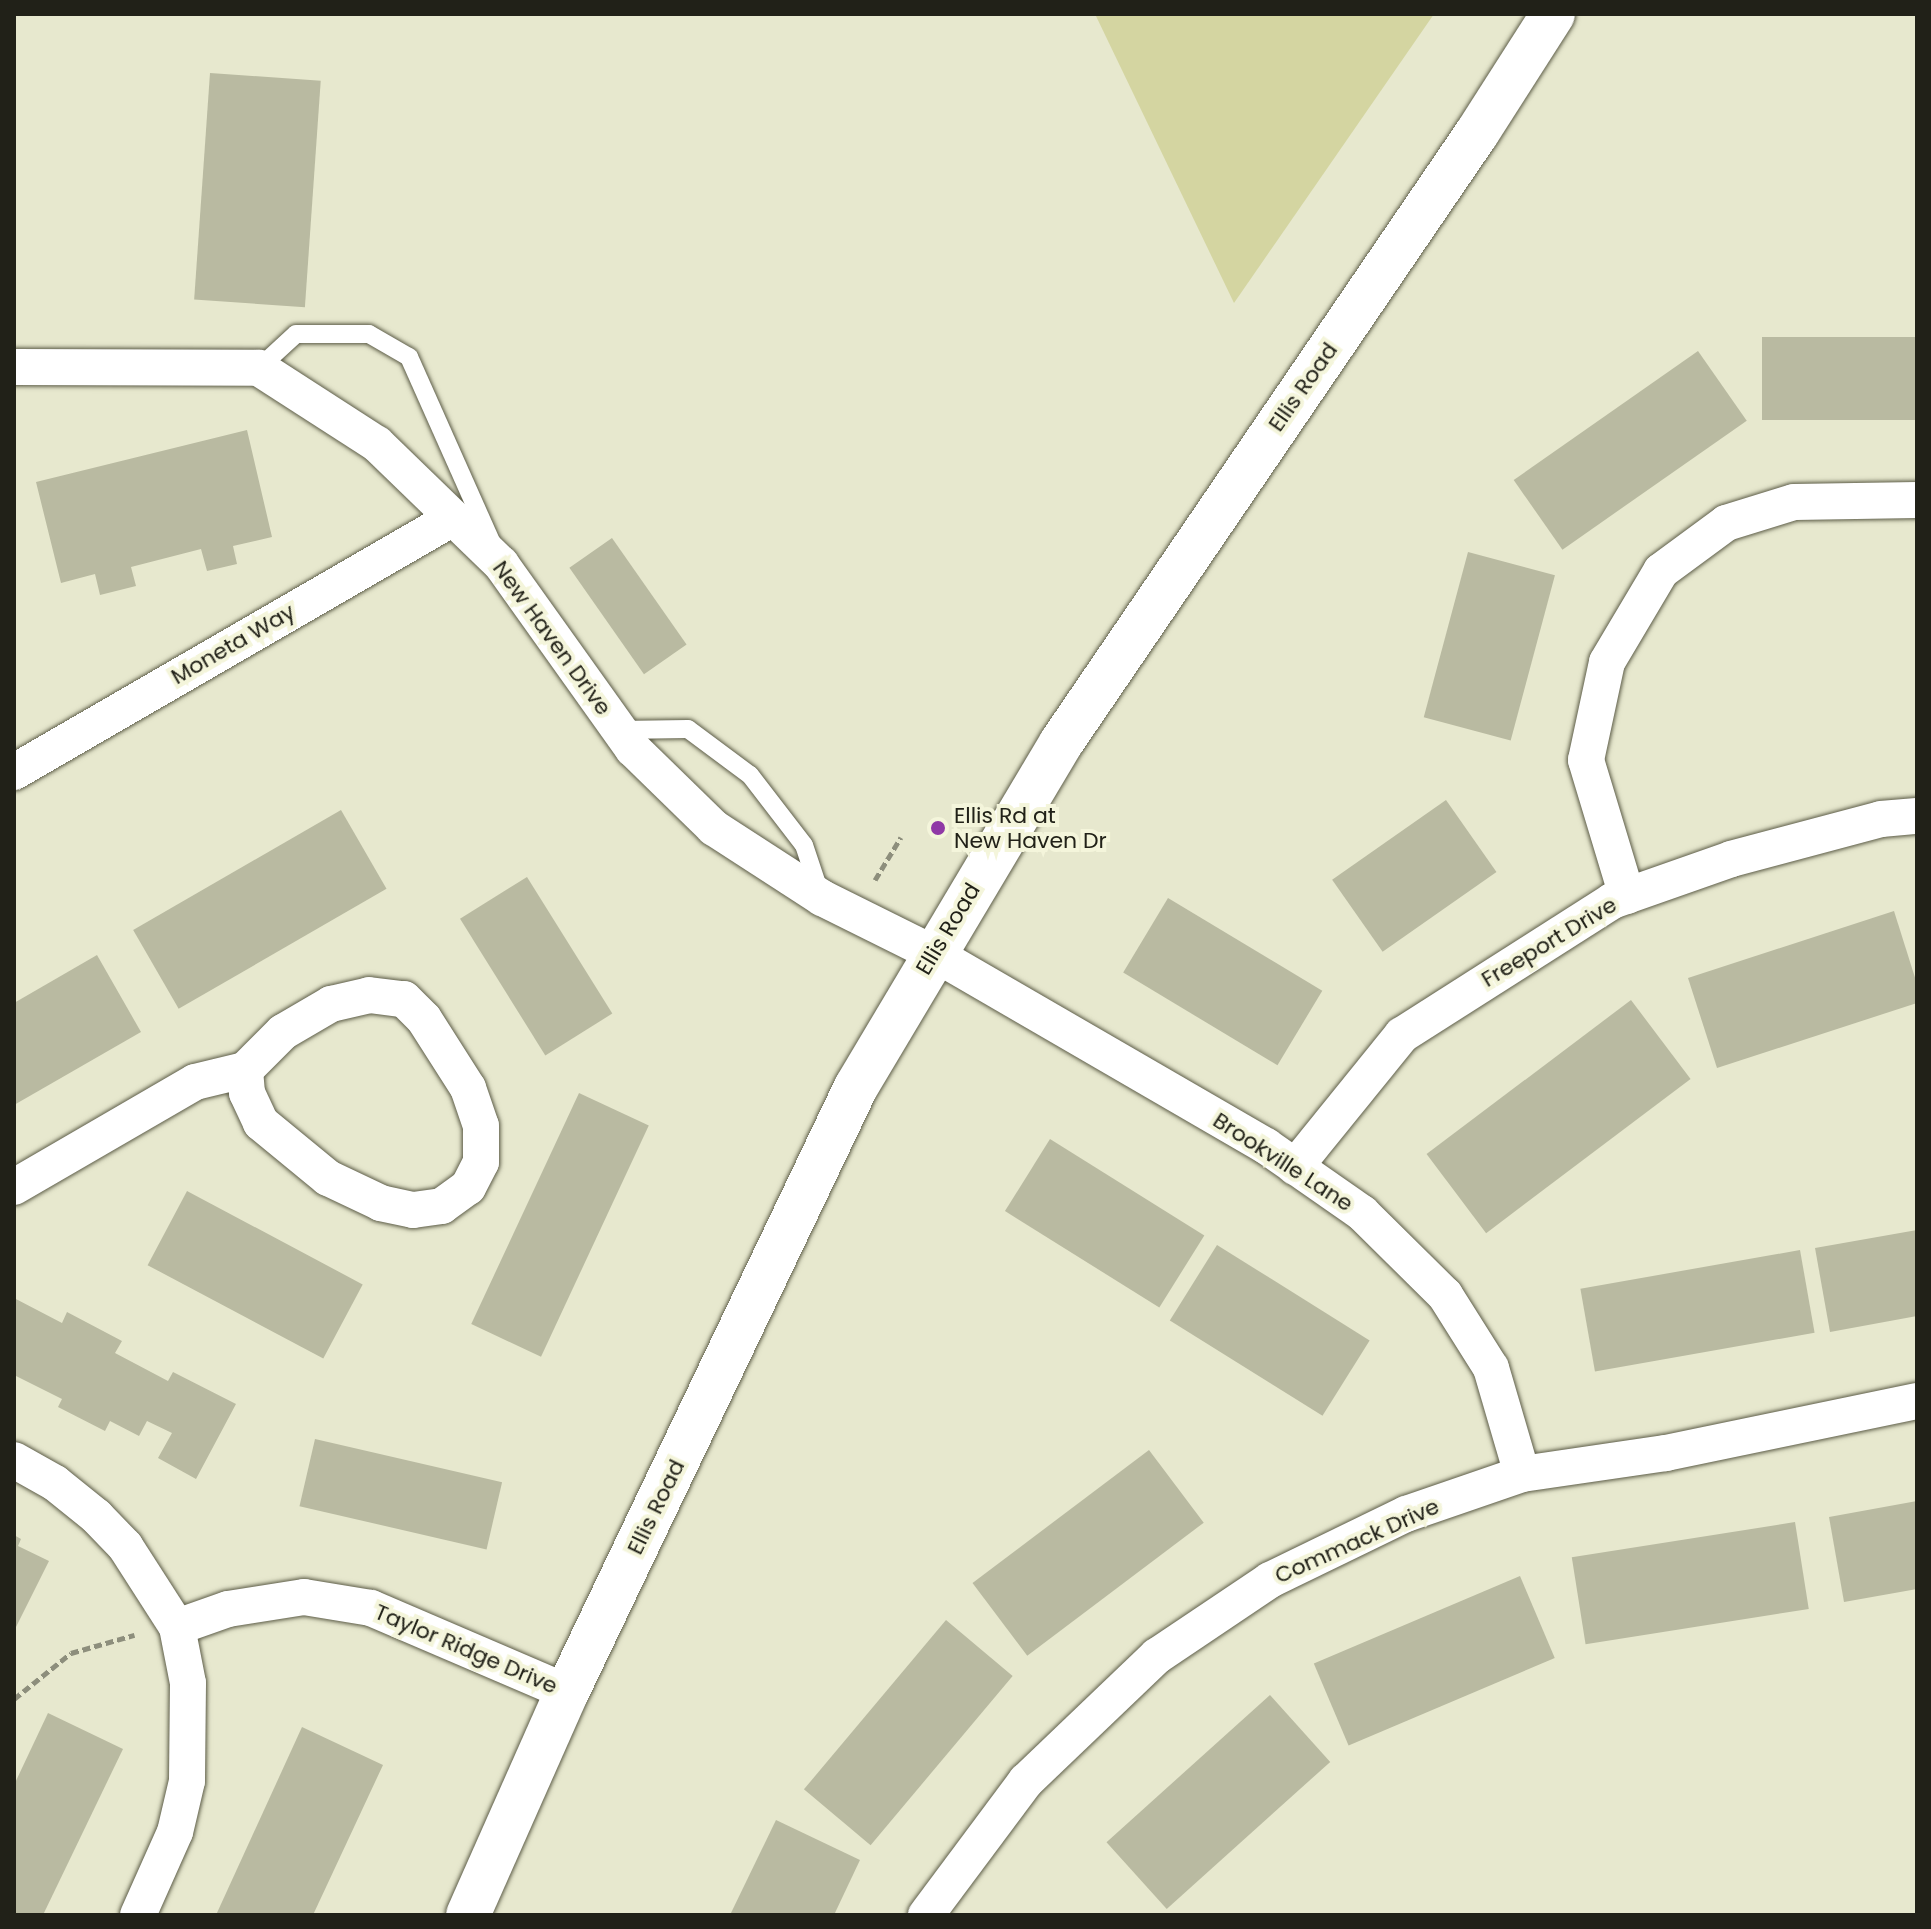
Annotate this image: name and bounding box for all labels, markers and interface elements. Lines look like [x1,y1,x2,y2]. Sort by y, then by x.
street label: Ellis Road [1263,338,1343,436]
street label: New Haven Drive [487,556,617,720]
street label: Moneta Way [167,598,299,690]
place label: Ellis Rd at New Haven Dr [954,802,1107,854]
marker: Ellis Rd at New Haven Dr [929,819,947,837]
street label: Ellis Road [910,878,986,980]
street label: Freeport Drive [1477,891,1621,993]
street label: Brookville Lane [1208,1107,1358,1217]
street label: Ellis Road [622,1455,690,1559]
street label: Commack Drive [1271,1493,1443,1589]
street label: Taylor Ridge Drive [371,1599,561,1699]

